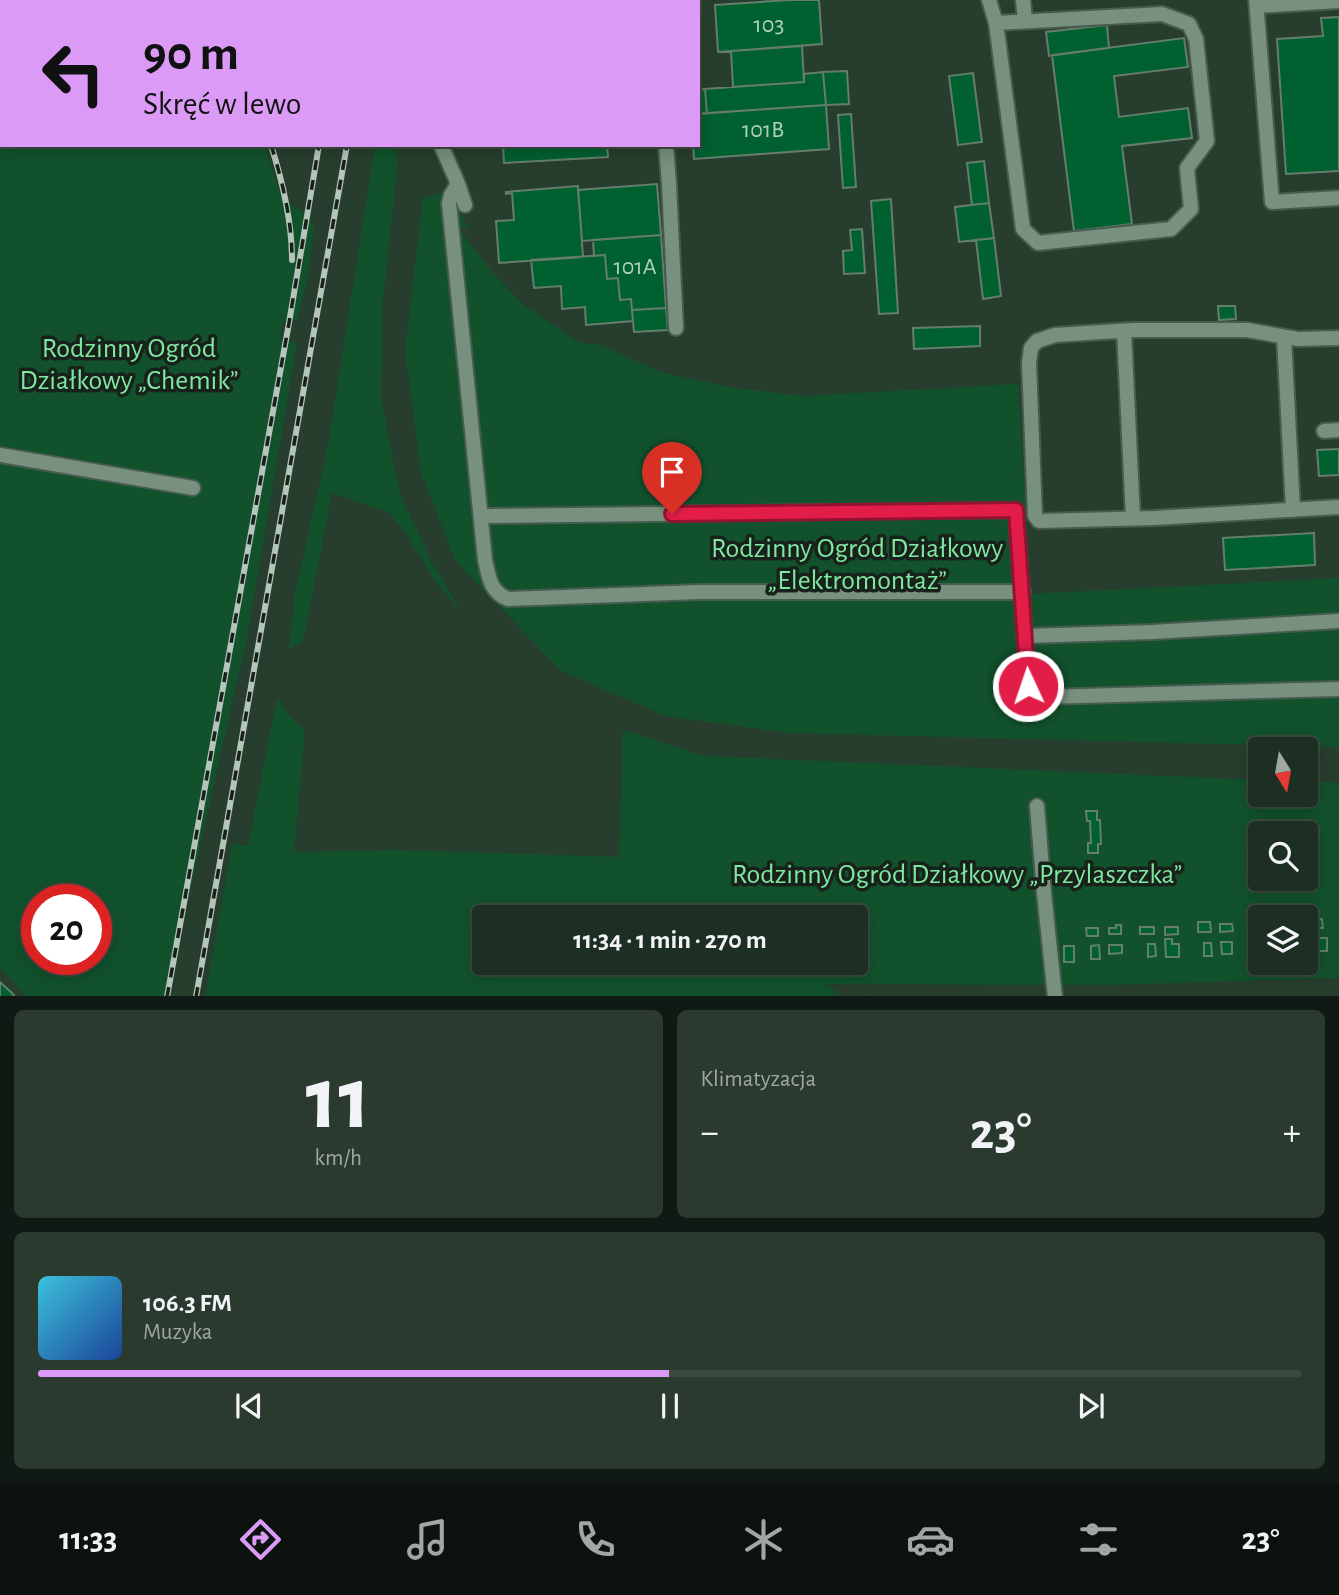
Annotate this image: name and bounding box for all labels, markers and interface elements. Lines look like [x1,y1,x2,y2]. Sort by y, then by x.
house number: 103 [754,13,784,37]
icon: left [28,28,119,119]
text: 90 m [143,30,239,79]
text: Skręć w lewo [143,88,301,120]
house number: 101B [742,118,784,142]
house number: 101A [613,255,657,279]
park label: Rodzinny Ogród Działkowy „Chemik” [20,335,238,395]
pin [642,442,702,514]
icon: arrive [653,453,691,491]
park label: Rodzinny Ogród Działkowy „Elektromontaż” [711,535,1003,595]
position arrow [991,649,1065,723]
north arrow [1248,737,1318,807]
map controls [1248,737,1318,975]
button: search [1248,821,1318,891]
park label: Rodzinny Ogród Działkowy „Przylaszczka” [732,861,1182,889]
speed limit sign: 20 [21,884,112,975]
button: layers [1248,905,1318,975]
text: 11:34 · 1 min · 270 m [573,927,767,953]
text: 11 [305,1054,371,1145]
text: Klimatyzacja [701,1068,816,1091]
text: 23° [970,1106,1032,1158]
text: − [701,1114,719,1152]
text: + [1283,1114,1301,1152]
text: km/h [315,1147,362,1170]
text: 106.3 FM [143,1290,232,1316]
text: Muzyka [143,1321,212,1344]
icon: previous [230,1387,268,1425]
icon: pause [651,1387,689,1425]
icon: next [1072,1387,1110,1425]
icon: directions [236,1515,285,1564]
icon: music [403,1515,452,1564]
icon: phone [571,1515,620,1564]
icon: climate [739,1515,788,1564]
icon: car [906,1515,955,1564]
icon: filters [1074,1515,1123,1564]
text: 11:33 [59,1523,117,1555]
text: 23° [1241,1523,1280,1555]

